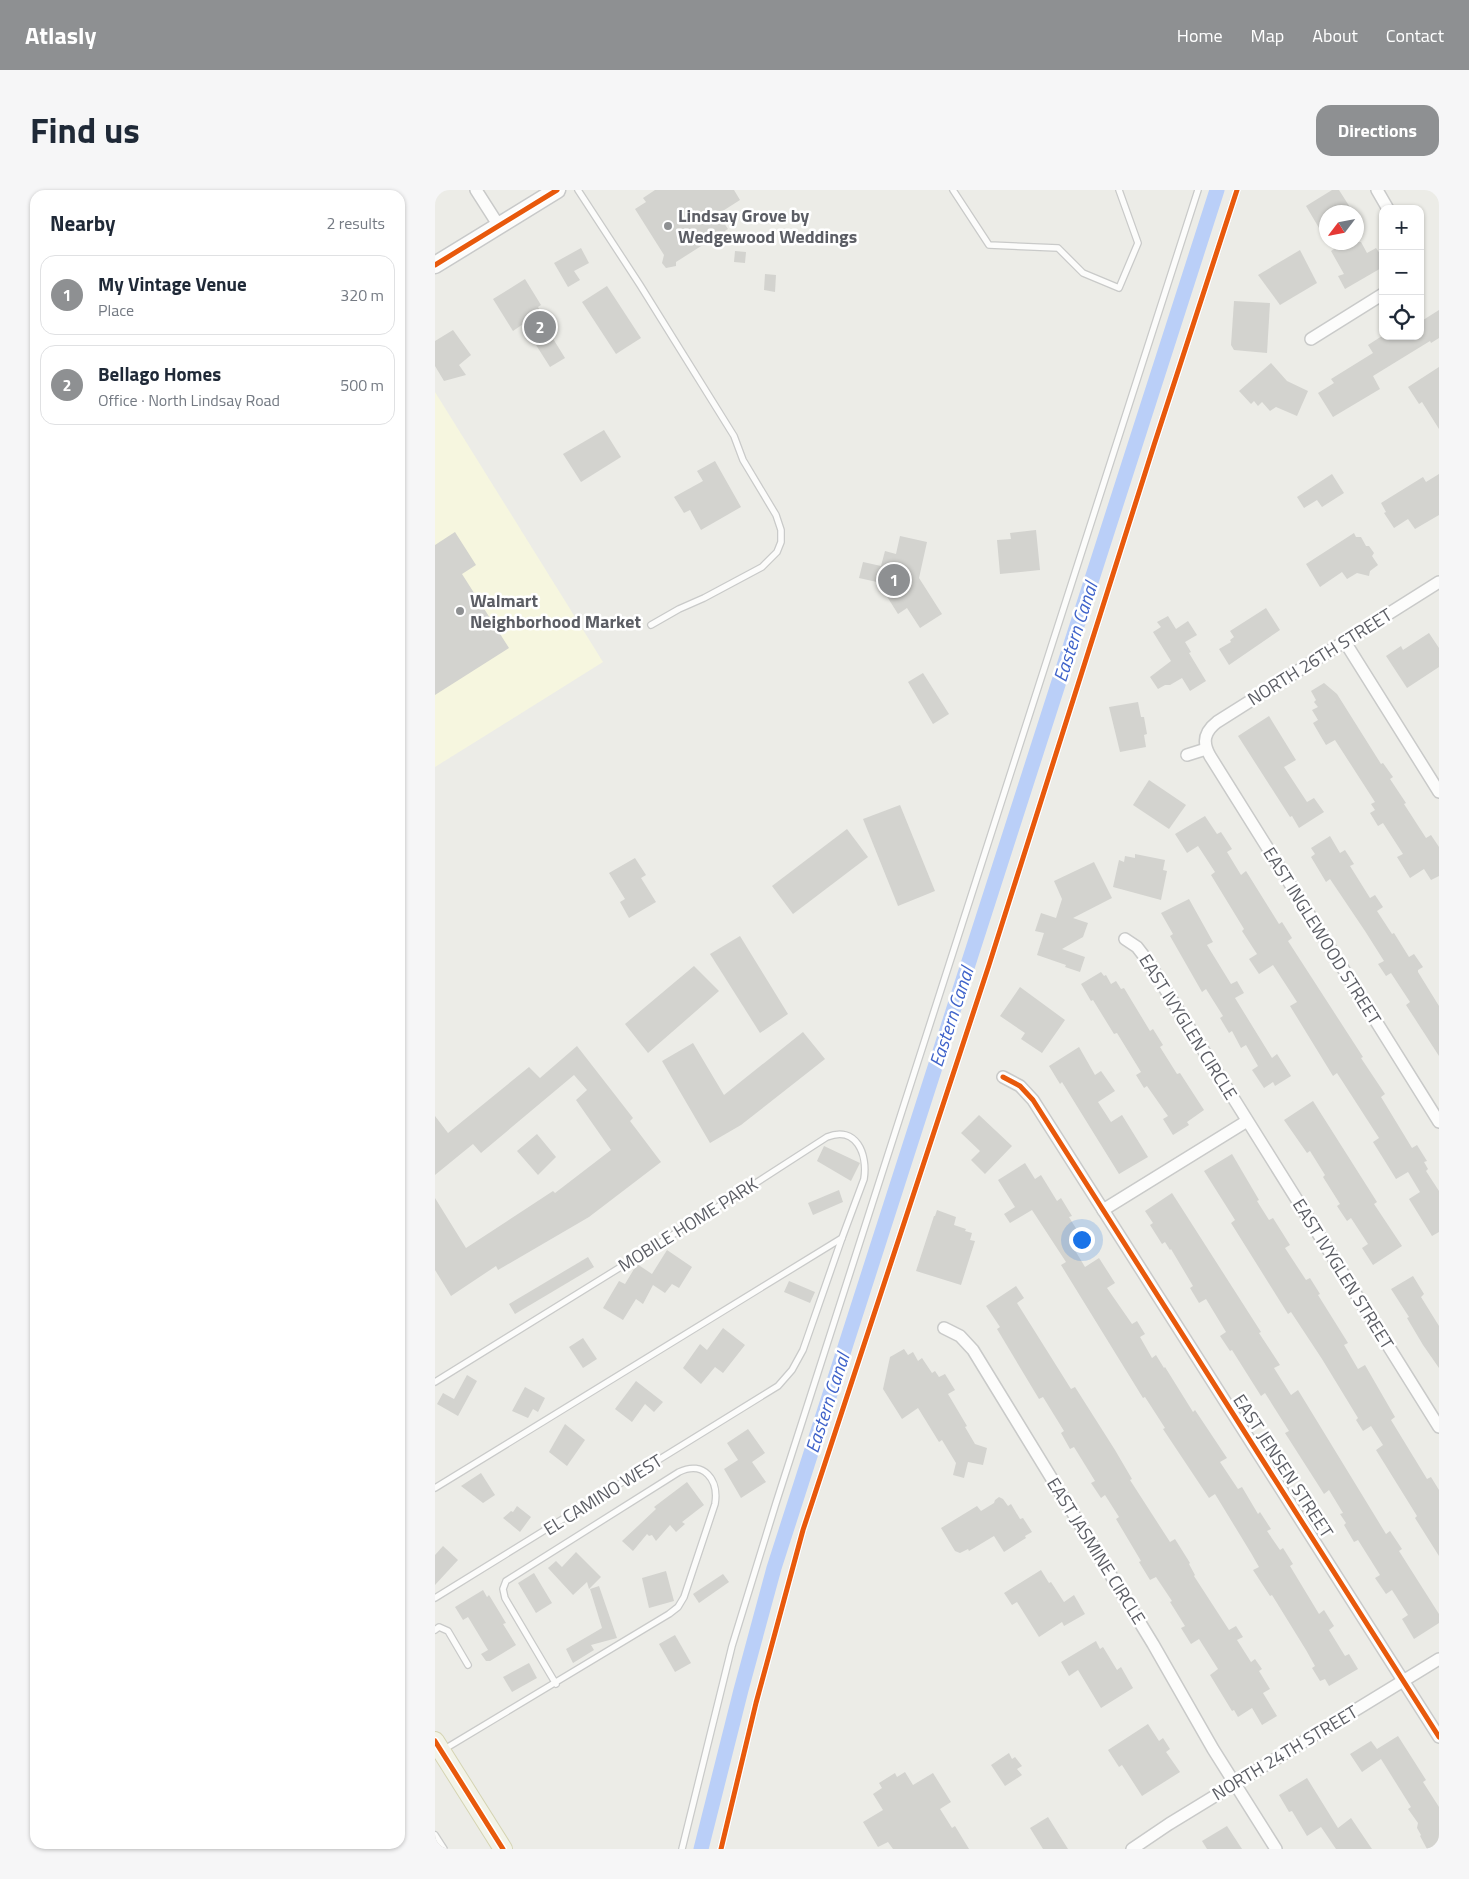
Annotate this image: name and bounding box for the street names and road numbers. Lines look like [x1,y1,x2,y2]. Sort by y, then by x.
street label: NORTH 26TH STREET [1242,601,1398,712]
street label: EAST INGLEWOOD STREET [1257,842,1388,1030]
street label: EAST IVYGLEN CIRCLE [1133,949,1244,1105]
street label: MOBILE HOME PARK [613,1171,763,1278]
street label: EAST IVYGLEN STREET [1286,1193,1401,1355]
street label: EAST JENSEN STREET [1227,1389,1340,1543]
street label: EL CAMINO WEST [538,1447,668,1542]
street label: EAST JASMINE CIRCLE [1040,1472,1153,1629]
street label: NORTH 24TH STREET [1207,1698,1363,1807]

